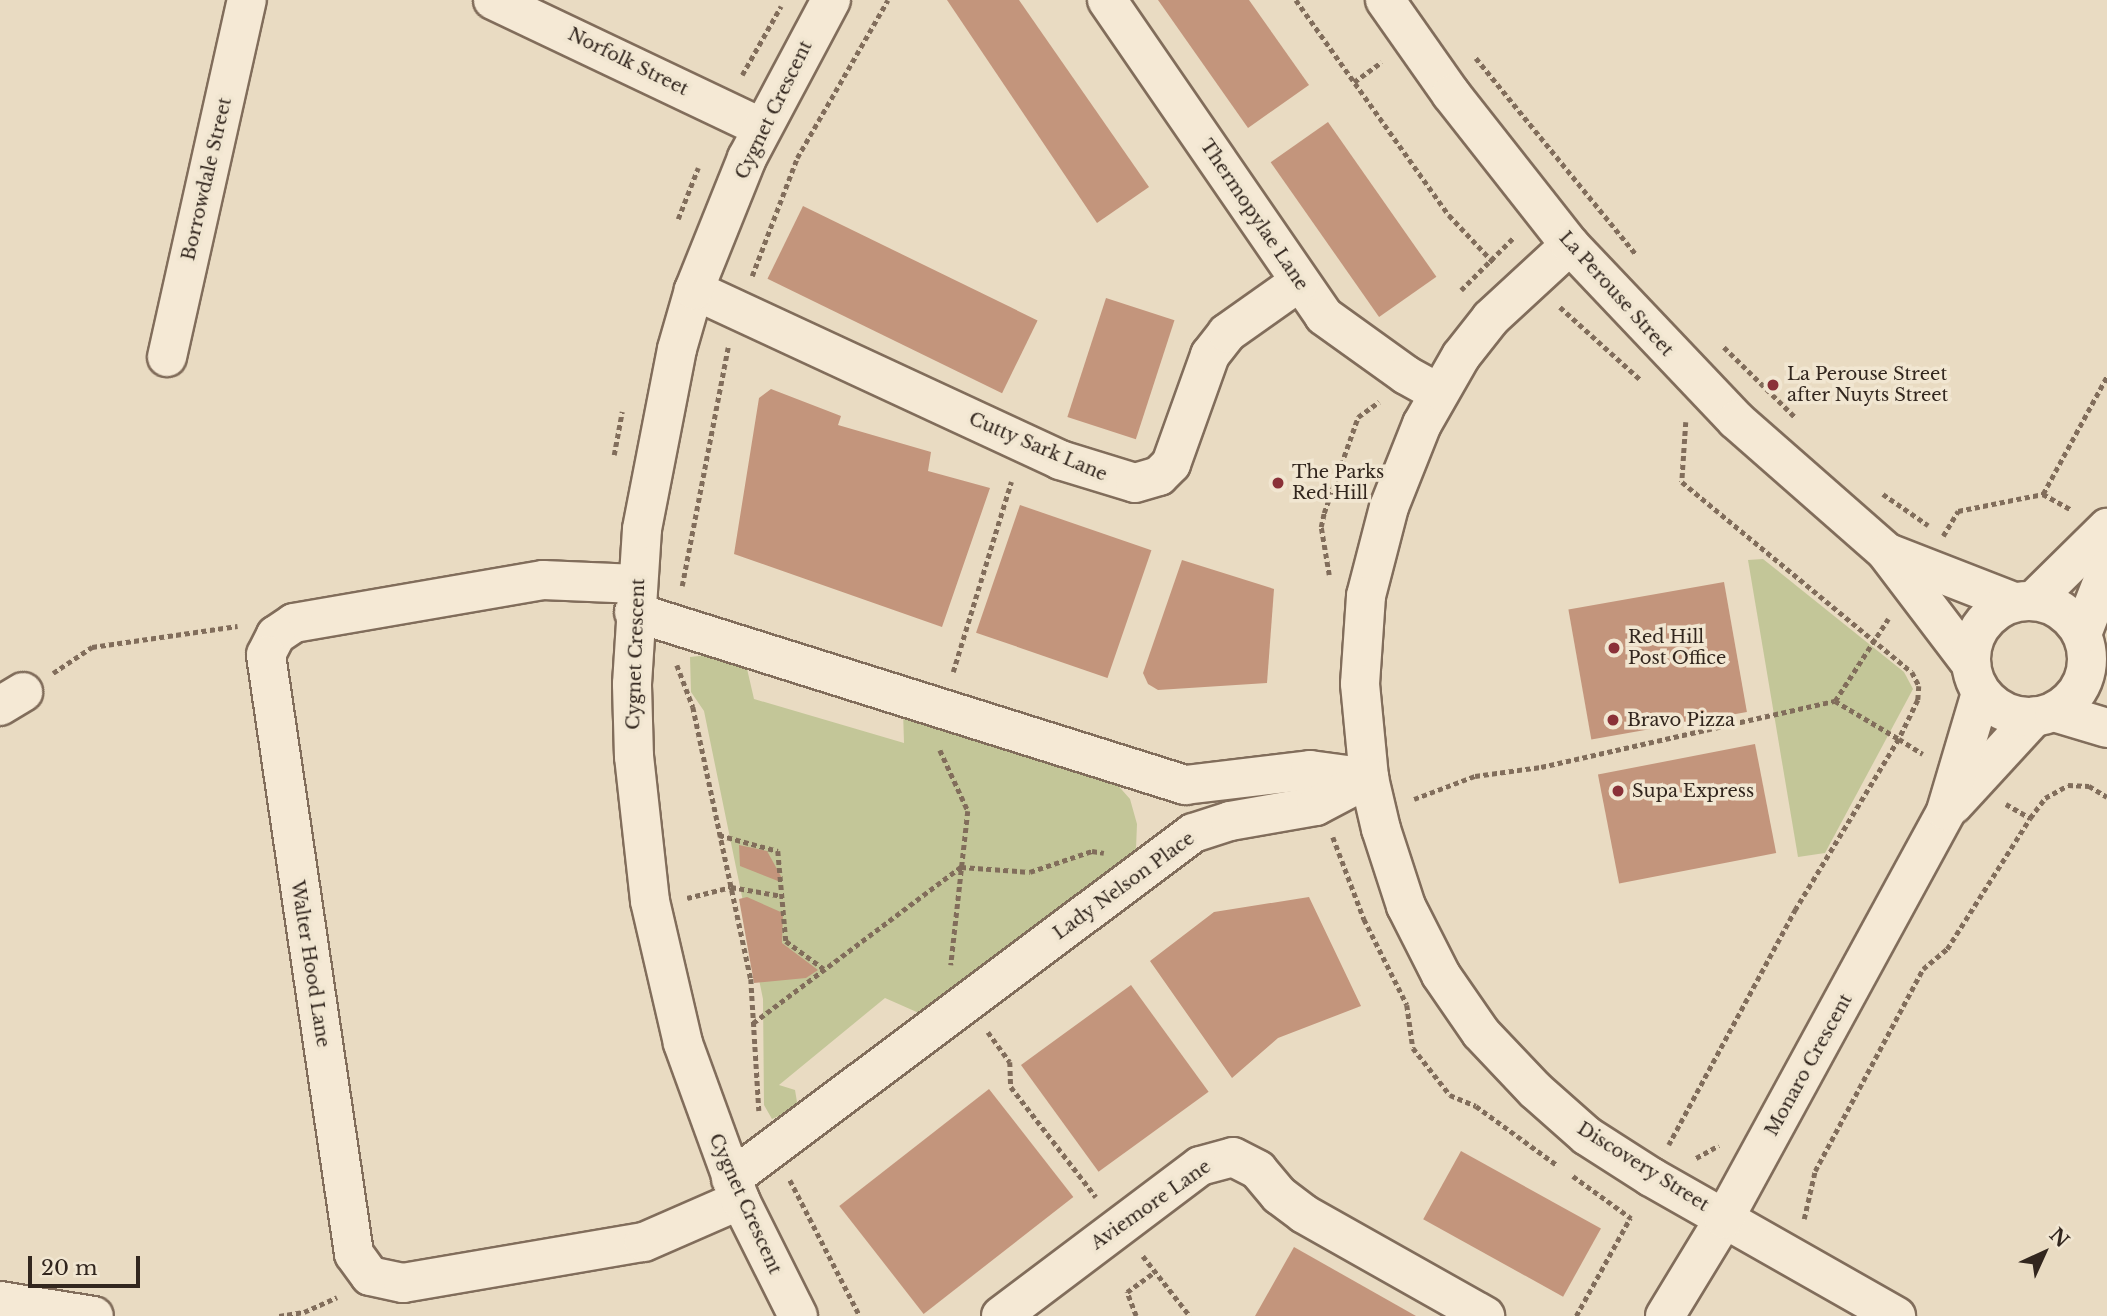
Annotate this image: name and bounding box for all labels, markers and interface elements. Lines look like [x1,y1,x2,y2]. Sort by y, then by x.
street label: Norfolk Street [564,24,692,100]
street label: Cygnet Crescent [731,37,817,183]
street label: Borrowdale Street [178,95,236,263]
street label: Thermopylae Lane [1196,136,1312,294]
street label: La Perouse Street [1554,227,1678,361]
place label: La Perouse Street after Nuyts Street [1787,364,1949,406]
marker: La Perouse Street after Nuyts Street [1765,377,1781,393]
street label: Cutty Sark Lane [965,408,1111,486]
place label: The Parks Red Hill [1292,462,1384,504]
marker: The Parks Red Hill [1270,475,1286,491]
street label: Cygnet Crescent [623,578,649,730]
place label: Red Hill Post Office [1628,627,1726,670]
marker: Red Hill Post Office [1606,640,1622,656]
place label: Bravo Pizza [1627,709,1735,731]
marker: Bravo Pizza [1605,712,1621,728]
place label: Supa Express [1632,780,1754,802]
marker: Supa Express [1610,783,1626,799]
street label: Lady Nelson Place [1049,828,1199,944]
street label: Walter Hood Lane [286,879,334,1049]
street label: Monaro Crescent [1761,990,1857,1140]
street label: Discovery Street [1573,1118,1713,1216]
street label: Cygnet Crescent [704,1130,786,1278]
street label: Aviemore Lane [1087,1156,1215,1254]
north arrow [2009,1218,2079,1288]
text: N [2045,1223,2074,1252]
scale bar [32,1242,144,1286]
text: 20 m [41,1255,98,1281]

